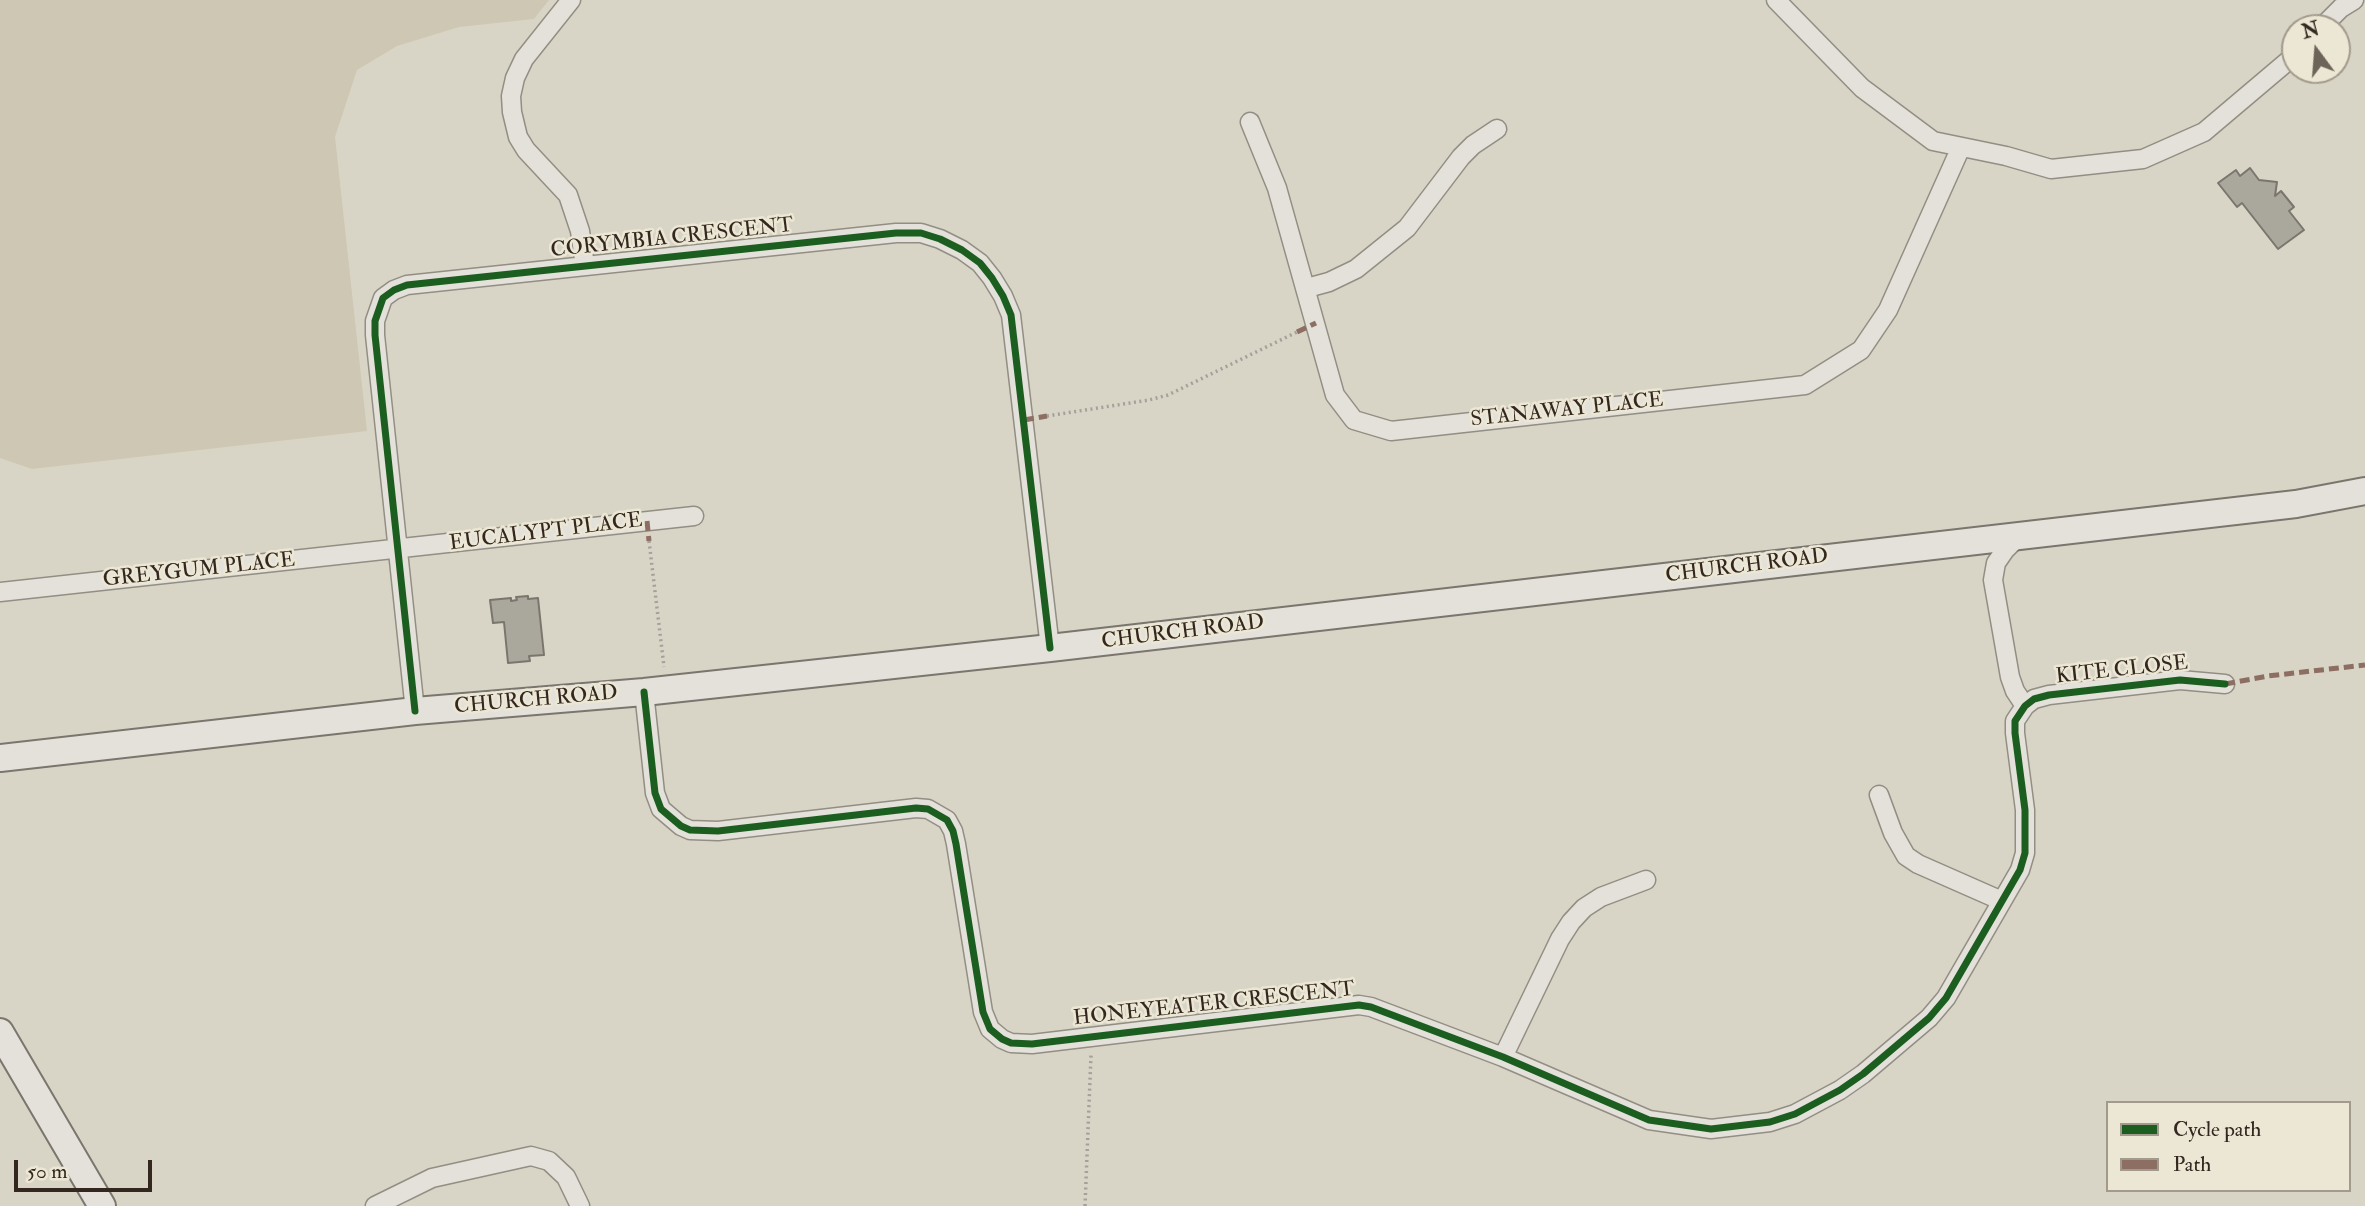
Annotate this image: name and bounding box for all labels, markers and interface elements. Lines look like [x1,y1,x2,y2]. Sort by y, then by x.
north arrow [2281,14,2351,84]
text: N [2299,17,2322,45]
street label: CORYMBIA CRESCENT [550,214,794,264]
street label: STANAWAY PLACE [1469,388,1665,434]
street label: EUCALYPT PLACE [448,509,644,557]
street label: CHURCH ROAD [1664,545,1830,589]
street label: GREYGUM PLACE [102,548,296,594]
street label: CHURCH ROAD [1100,611,1266,655]
street label: KITE CLOSE [2055,652,2189,690]
street label: CHURCH ROAD [453,681,619,721]
street label: HONEYEATER CRESCENT [1072,978,1356,1032]
legend [2106,1101,2351,1192]
text: Cycle path [2173,1116,2261,1143]
scale bar [18,1146,156,1190]
text: Path [2173,1151,2211,1178]
text: 50 m [27,1158,68,1185]

